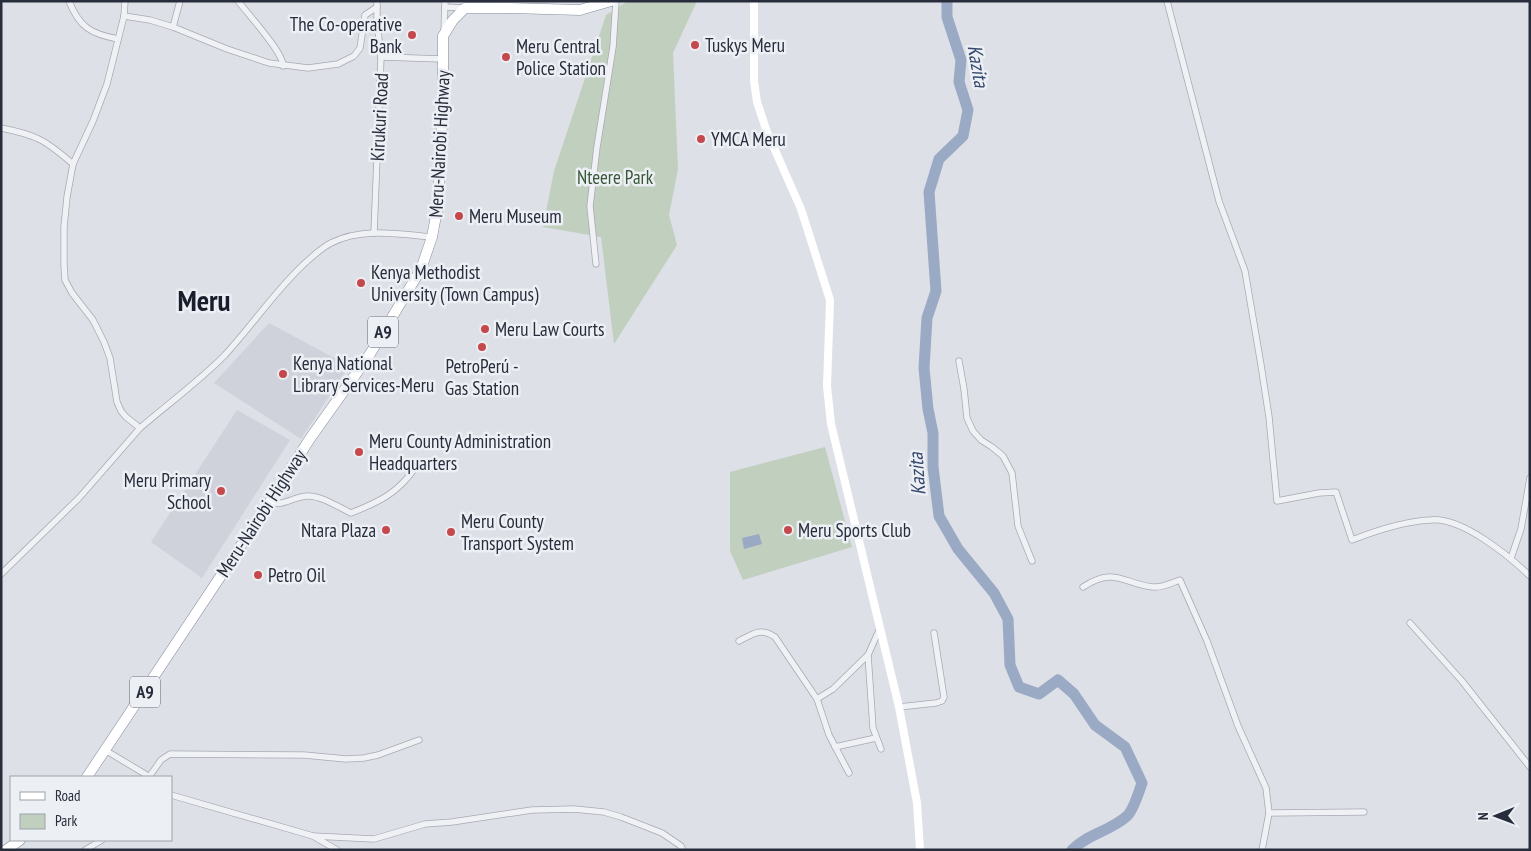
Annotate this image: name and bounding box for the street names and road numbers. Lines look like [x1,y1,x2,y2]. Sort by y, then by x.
street label: Meru-Nairobi Highway [423,69,455,218]
street label: Kirukuri Road [365,72,393,162]
road number: A9 [368,316,398,348]
street label: Meru-Nairobi Highway [211,444,312,581]
road number: A9 [130,676,160,708]

